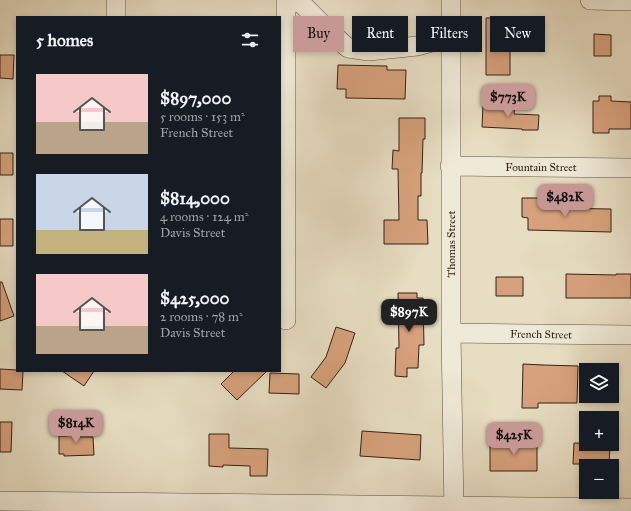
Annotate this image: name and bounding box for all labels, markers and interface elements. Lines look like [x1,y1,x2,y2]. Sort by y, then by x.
chip: Buy [293,16,344,52]
chip: Rent [352,16,408,52]
chip: Filters [416,16,482,52]
chip: New [490,16,545,52]
icon: filters [239,29,261,51]
text: 5 homes [36,30,93,51]
pin: $773K [480,84,536,118]
text: $897,000 [160,88,231,109]
text: $773K [490,89,526,105]
icon: home [68,90,116,138]
text: 5 rooms · 153 m² [160,109,245,125]
text: French Street [160,125,233,141]
street label: Fountain Street [505,161,577,174]
pin: $482K [537,184,593,218]
text: $814,000 [160,188,230,209]
text: $482K [546,189,584,205]
icon: home [68,190,116,238]
text: 4 rooms · 124 m² [160,209,249,225]
street label: Thomas Street [445,211,458,277]
text: Davis Street [160,225,225,241]
text: $425,000 [160,288,229,309]
icon: home [68,290,116,338]
pin: $897K [381,299,437,333]
text: $897K [390,304,428,320]
text: 2 rooms · 78 m² [160,309,243,325]
text: Davis Street [160,325,225,341]
street label: French Street [510,327,572,342]
map controls [579,363,619,499]
button: layers [579,363,619,403]
pin: $814K [48,410,104,444]
button: + [579,411,619,451]
text: $814K [58,415,94,431]
pin: $425K [486,422,542,456]
text: $425K [496,427,532,443]
button: − [579,459,619,499]

